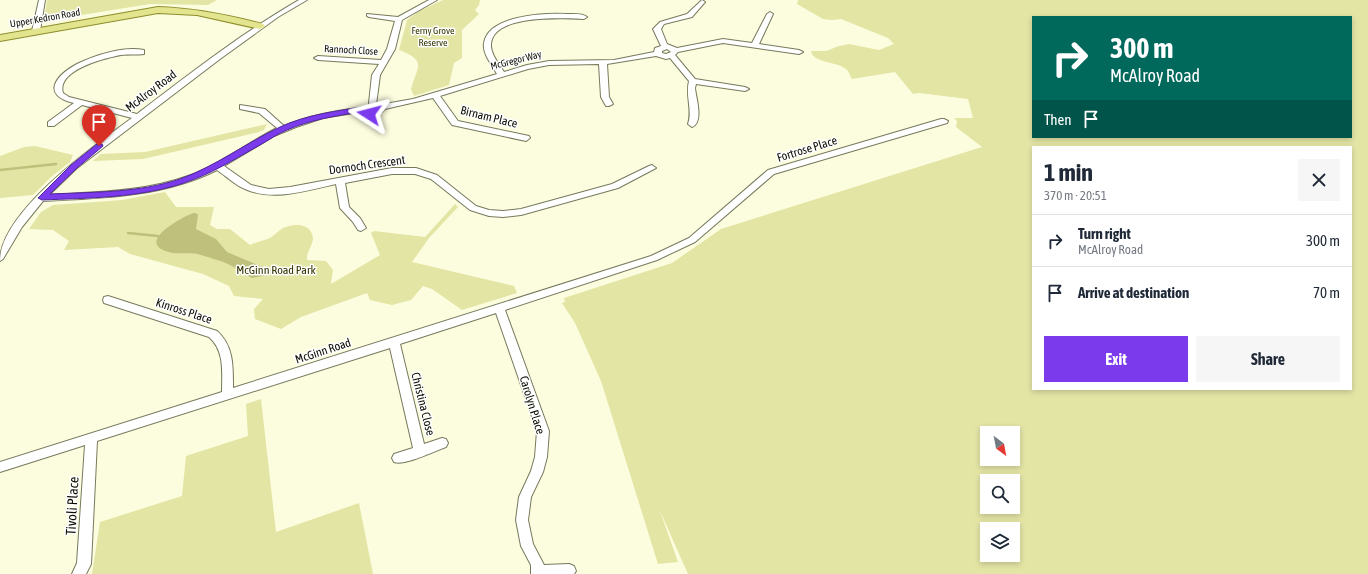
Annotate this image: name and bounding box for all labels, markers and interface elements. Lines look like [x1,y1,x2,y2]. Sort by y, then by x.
street label: Upper Kedron Road [9,6,81,30]
park label: Ferny Grove Reserve [411,25,455,48]
icon: right [1044,32,1096,84]
text: 300 m [1110,32,1173,64]
street label: Rannoch Close [324,43,379,57]
street label: McGregor Way [489,48,543,72]
text: McAlroy Road [1110,65,1200,86]
street label: McAlroy Road [123,67,179,115]
position arrow [348,93,390,135]
street label: Birnam Place [459,103,519,131]
pin [82,105,116,146]
icon: arrive [1080,108,1102,130]
icon: arrive [88,111,110,133]
text: Then [1044,111,1072,128]
street label: Fortrose Place [775,133,839,165]
street label: Dornoch Crescent [328,153,407,177]
text: 1 min [1044,159,1093,186]
button: close [1298,159,1340,201]
text: 370 m · 20:51 [1044,188,1107,203]
text: Turn right [1078,225,1131,242]
icon: right [1044,230,1066,252]
text: 300 m [1306,232,1340,249]
text: McAlroy Road [1078,242,1143,257]
park label: McGinn Road Park [236,263,316,277]
icon: arrive [1044,282,1066,304]
text: Arrive at destination [1078,284,1189,301]
text: 70 m [1313,284,1340,301]
street label: Kinross Place [154,295,214,327]
street label: McGinn Road [293,335,353,367]
button: Exit [1044,336,1188,382]
button: Share [1196,336,1340,382]
street label: Christina Close [408,371,438,437]
street label: Carolyn Place [517,374,547,436]
north arrow [980,426,1020,466]
map controls [980,426,1020,562]
button: search [980,474,1020,514]
street label: Tivoli Place [62,476,82,536]
button: layers [980,522,1020,562]

